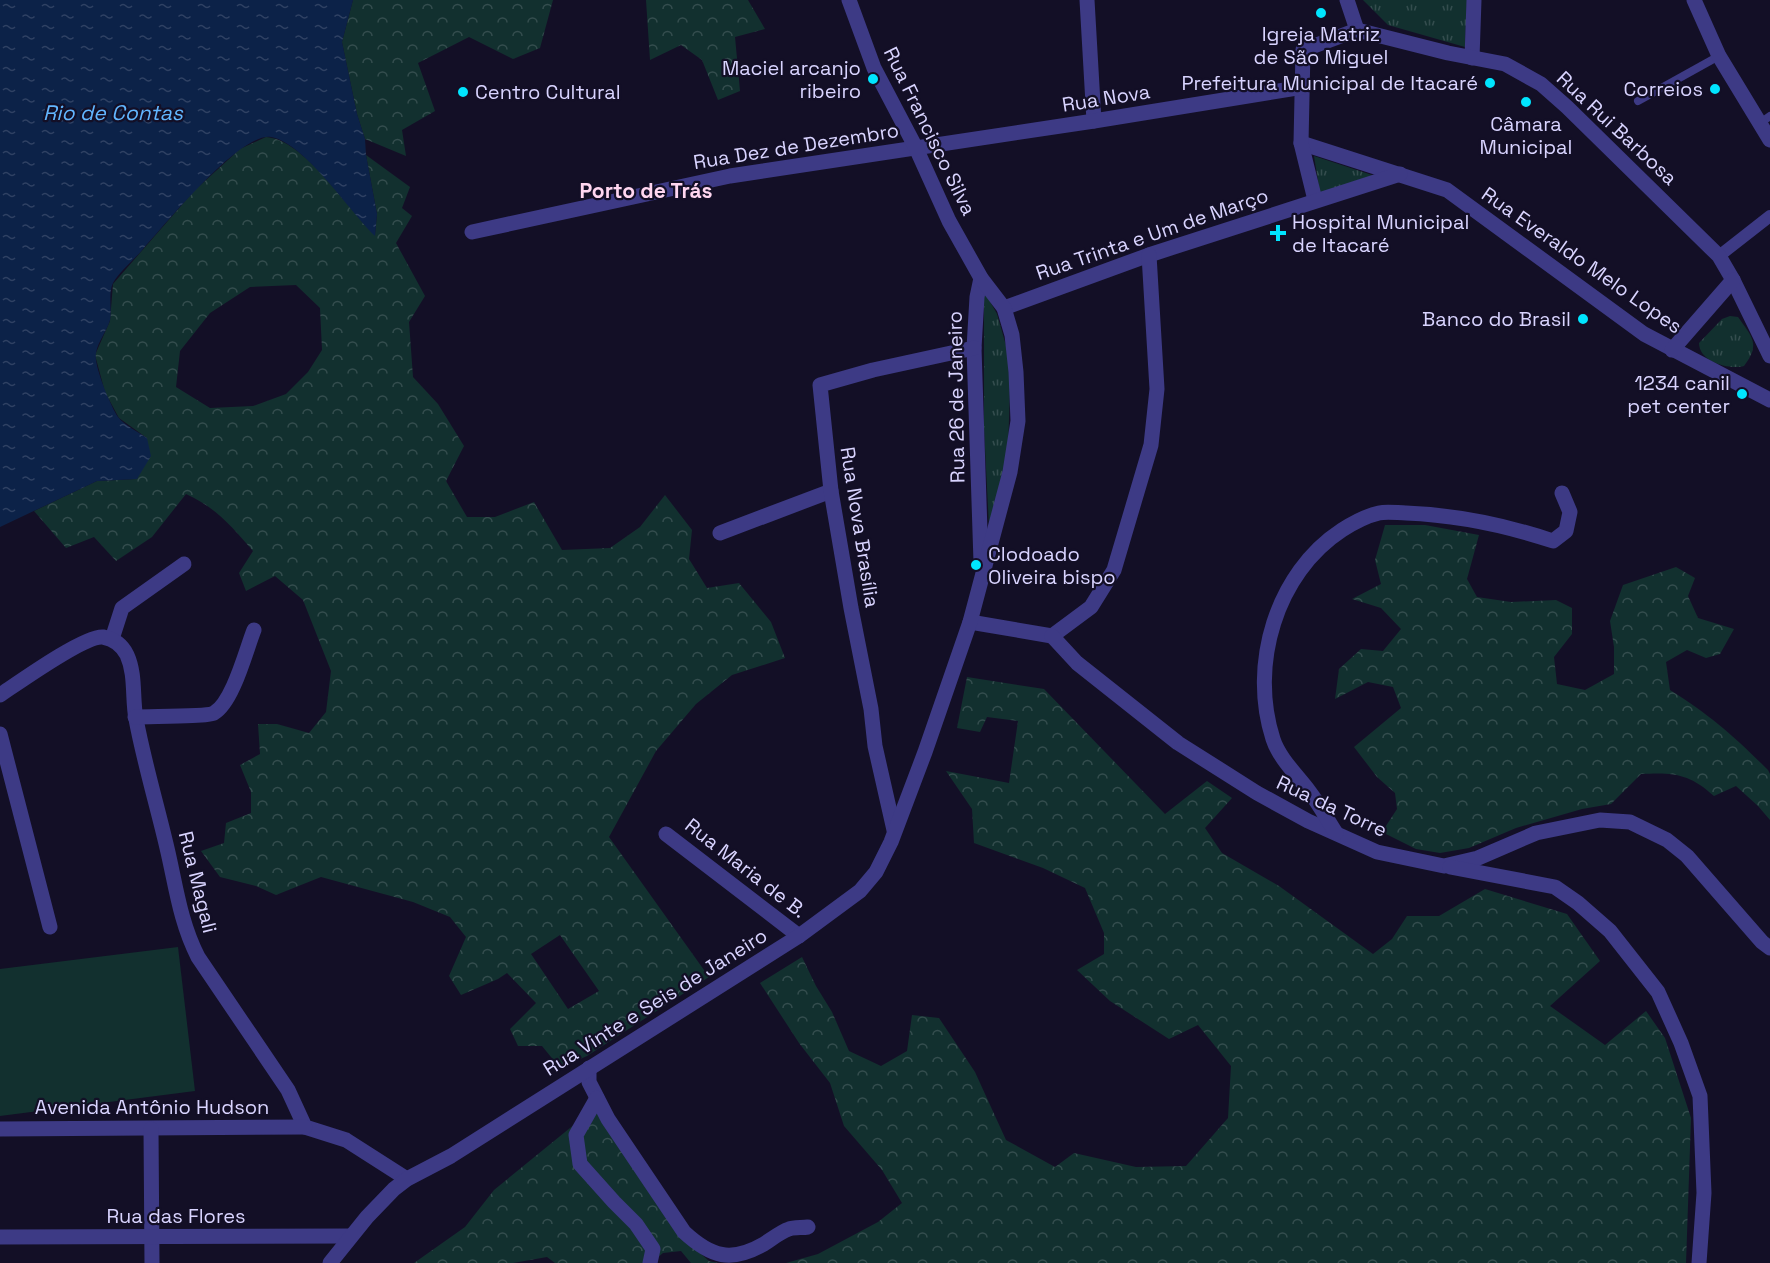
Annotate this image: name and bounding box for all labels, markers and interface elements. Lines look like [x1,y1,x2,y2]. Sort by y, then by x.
marker: Igreja Matriz de São Miguel [1314,6,1328,20]
place label: Igreja Matriz de São Miguel [1254,21,1388,70]
street label: Rua Francisco Silva [878,43,982,219]
place label: Maciel arcanjo ribeiro [722,55,861,104]
street label: Rua Rui Barbosa [1551,65,1683,191]
place label: Prefeitura Municipal de Itacaré [1181,70,1478,96]
marker: Maciel arcanjo ribeiro [866,72,880,86]
marker: Prefeitura Municipal de Itacaré [1483,76,1497,90]
place label: Correios [1623,76,1703,102]
street label: Rua Nova [1060,78,1152,118]
place label: Centro Cultural [475,79,621,105]
marker: Correios [1708,82,1722,96]
marker: Centro Cultural [456,85,470,99]
marker: Câmara Municipal [1519,95,1533,109]
water label: Rio de Contas [43,99,184,126]
place label: Câmara Municipal [1480,111,1572,160]
street label: Rua Dez de Dezembro [691,117,901,175]
district label: Porto de Trás [579,177,713,204]
street label: Rua Everaldo Melo Lopes [1477,181,1687,339]
street label: Rua Trinta e Um de Março [1032,182,1272,286]
place label: Hospital Municipal de Itacaré [1292,209,1469,258]
marker: Hospital Municipal de Itacaré [1269,224,1287,242]
place label: Banco do Brasil [1422,306,1571,332]
street label: Rua 26 de Janeiro [941,311,971,483]
marker: Banco do Brasil [1576,312,1590,326]
place label: 1234 canil pet center [1627,370,1730,419]
marker: 1234 canil pet center [1735,387,1749,401]
street label: Rua Nova Brasília [834,445,886,609]
place label: Clodoado Oliveira bispo [988,541,1116,590]
marker: Clodoado Oliveira bispo [969,558,983,572]
street label: Rua da Torre [1272,769,1392,843]
street label: Rua Maria de B. [680,812,812,924]
street label: Rua Magali [173,828,223,936]
street label: Rua Vinte e Seis de Janeiro [538,922,772,1082]
street label: Avenida Antônio Hudson [35,1094,269,1120]
street label: Rua das Flores [106,1203,246,1229]

